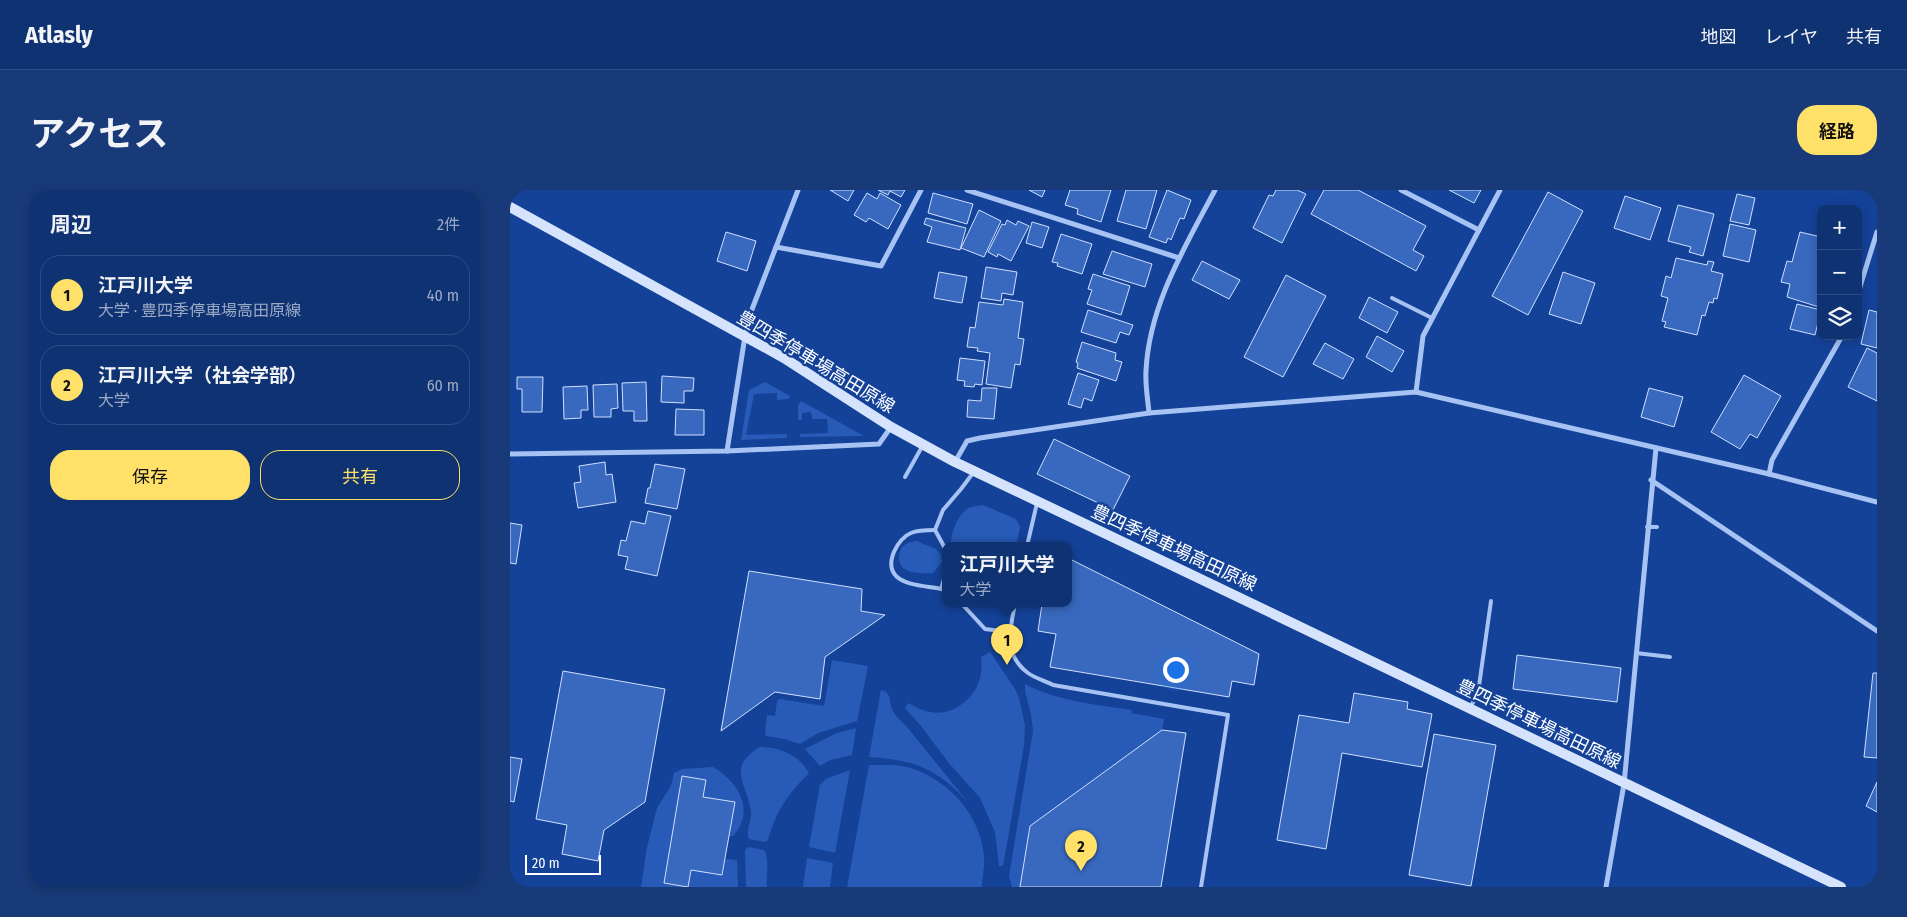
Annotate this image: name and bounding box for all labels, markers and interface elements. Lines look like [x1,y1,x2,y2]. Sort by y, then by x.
text: Atlasly [25,21,93,49]
text: 地図 [1701,26,1737,48]
text: レイヤ [1765,26,1818,48]
text: 共有 [1846,26,1882,48]
button: 経路 [1797,105,1877,155]
text: アクセス [30,113,168,155]
map controls [1817,205,1862,340]
button: + [1817,205,1862,250]
text: 周辺 [50,212,92,238]
text: 2件 [437,215,460,234]
button: − [1817,250,1862,295]
text: 江戸川大学 [98,274,193,297]
text: 1 [64,286,70,305]
text: 40 m [427,286,459,305]
button: layers [1817,295,1862,340]
text: 大学 · 豊四季停車場高田原線 [98,301,301,320]
street label: 豊四季停車場高田原線 [733,306,899,418]
text: 江戸川大学（社会学部） [98,364,307,387]
text: 2 [63,376,71,395]
text: 60 m [427,376,459,395]
text: 大学 [98,391,130,410]
button: 保存 [50,450,250,500]
button: 共有 [260,450,460,500]
street label: 豊四季停車場高田原線 [1088,500,1260,596]
popup [942,542,1072,607]
text: 江戸川大学 [959,553,1055,576]
text: 大学 [959,580,992,599]
pin: 1 [991,624,1023,665]
your location [1163,657,1189,683]
street label: 豊四季停車場高田原線 [1453,675,1625,773]
pin: 2 [1065,830,1097,871]
scale bar [525,852,601,875]
text: 20 m [532,855,560,872]

